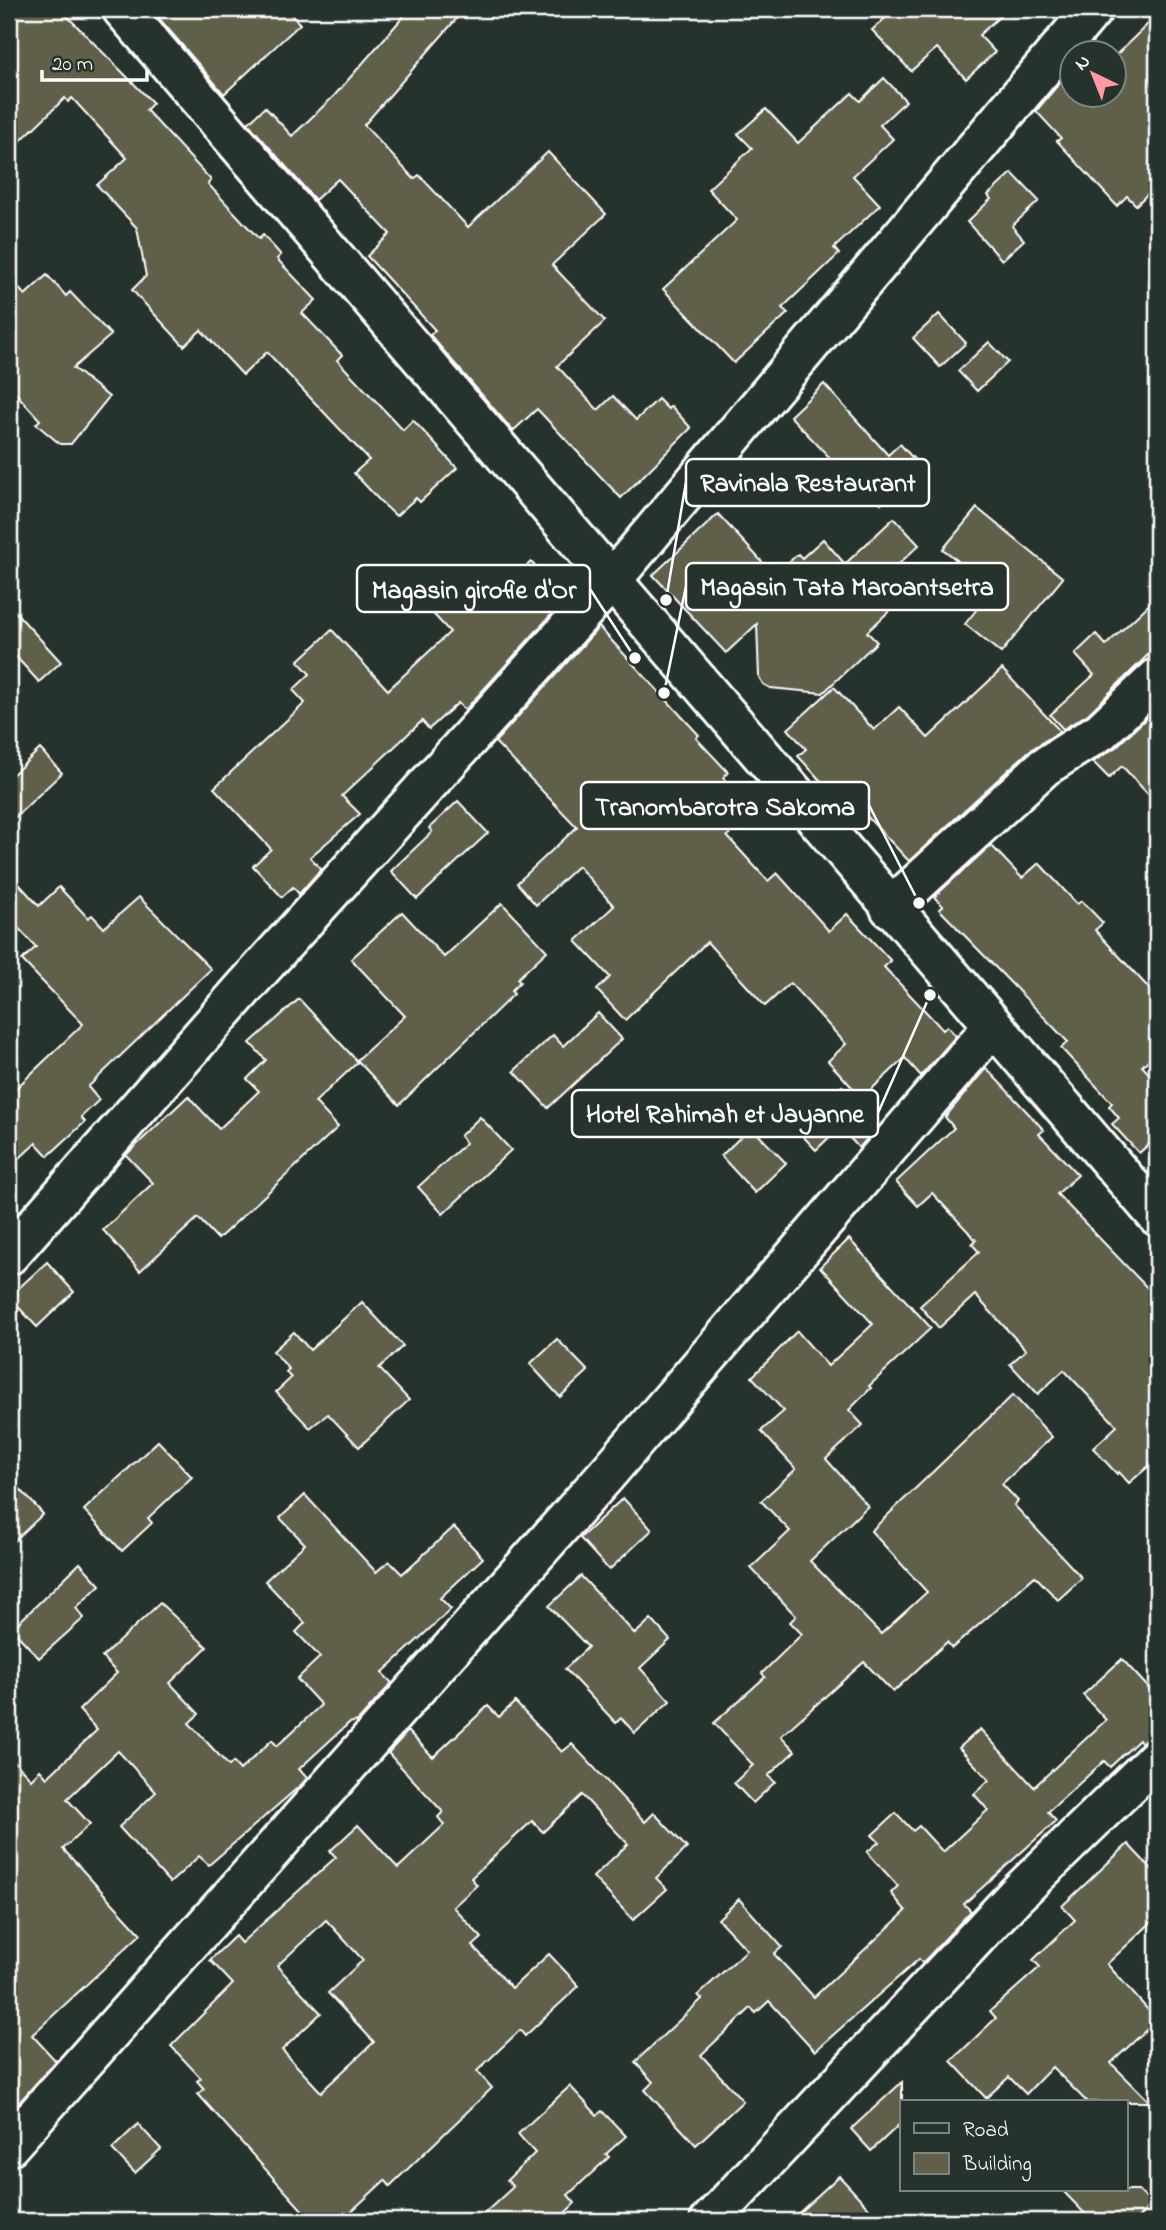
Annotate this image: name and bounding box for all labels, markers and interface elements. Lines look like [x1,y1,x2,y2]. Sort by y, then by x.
scale bar [42,38,147,82]
north arrow [1058,38,1128,108]
text: N [1069,49,1097,78]
text: 20 m [52,50,93,80]
callout: Ravinala Restaurant [686,459,929,506]
text: Ravinala Restaurant [700,466,916,504]
callout: Magasin Tata Maroantsetra [686,563,1008,610]
callout: Magasin girofle d'Or [357,565,590,612]
text: Magasin Tata Maroantsetra [700,570,994,609]
text: Magasin girofle d'Or [372,573,577,612]
callout: Tranombarotra Sakoma [581,782,869,829]
text: Tranombarotra Sakoma [595,790,855,828]
callout: Hotel Rahimah et Jayanne [572,1090,878,1137]
text: Hotel Rahimah et Jayanne [586,1097,865,1135]
legend [900,2100,1128,2192]
text: Road [963,2116,1009,2146]
text: Building [962,2150,1032,2182]

